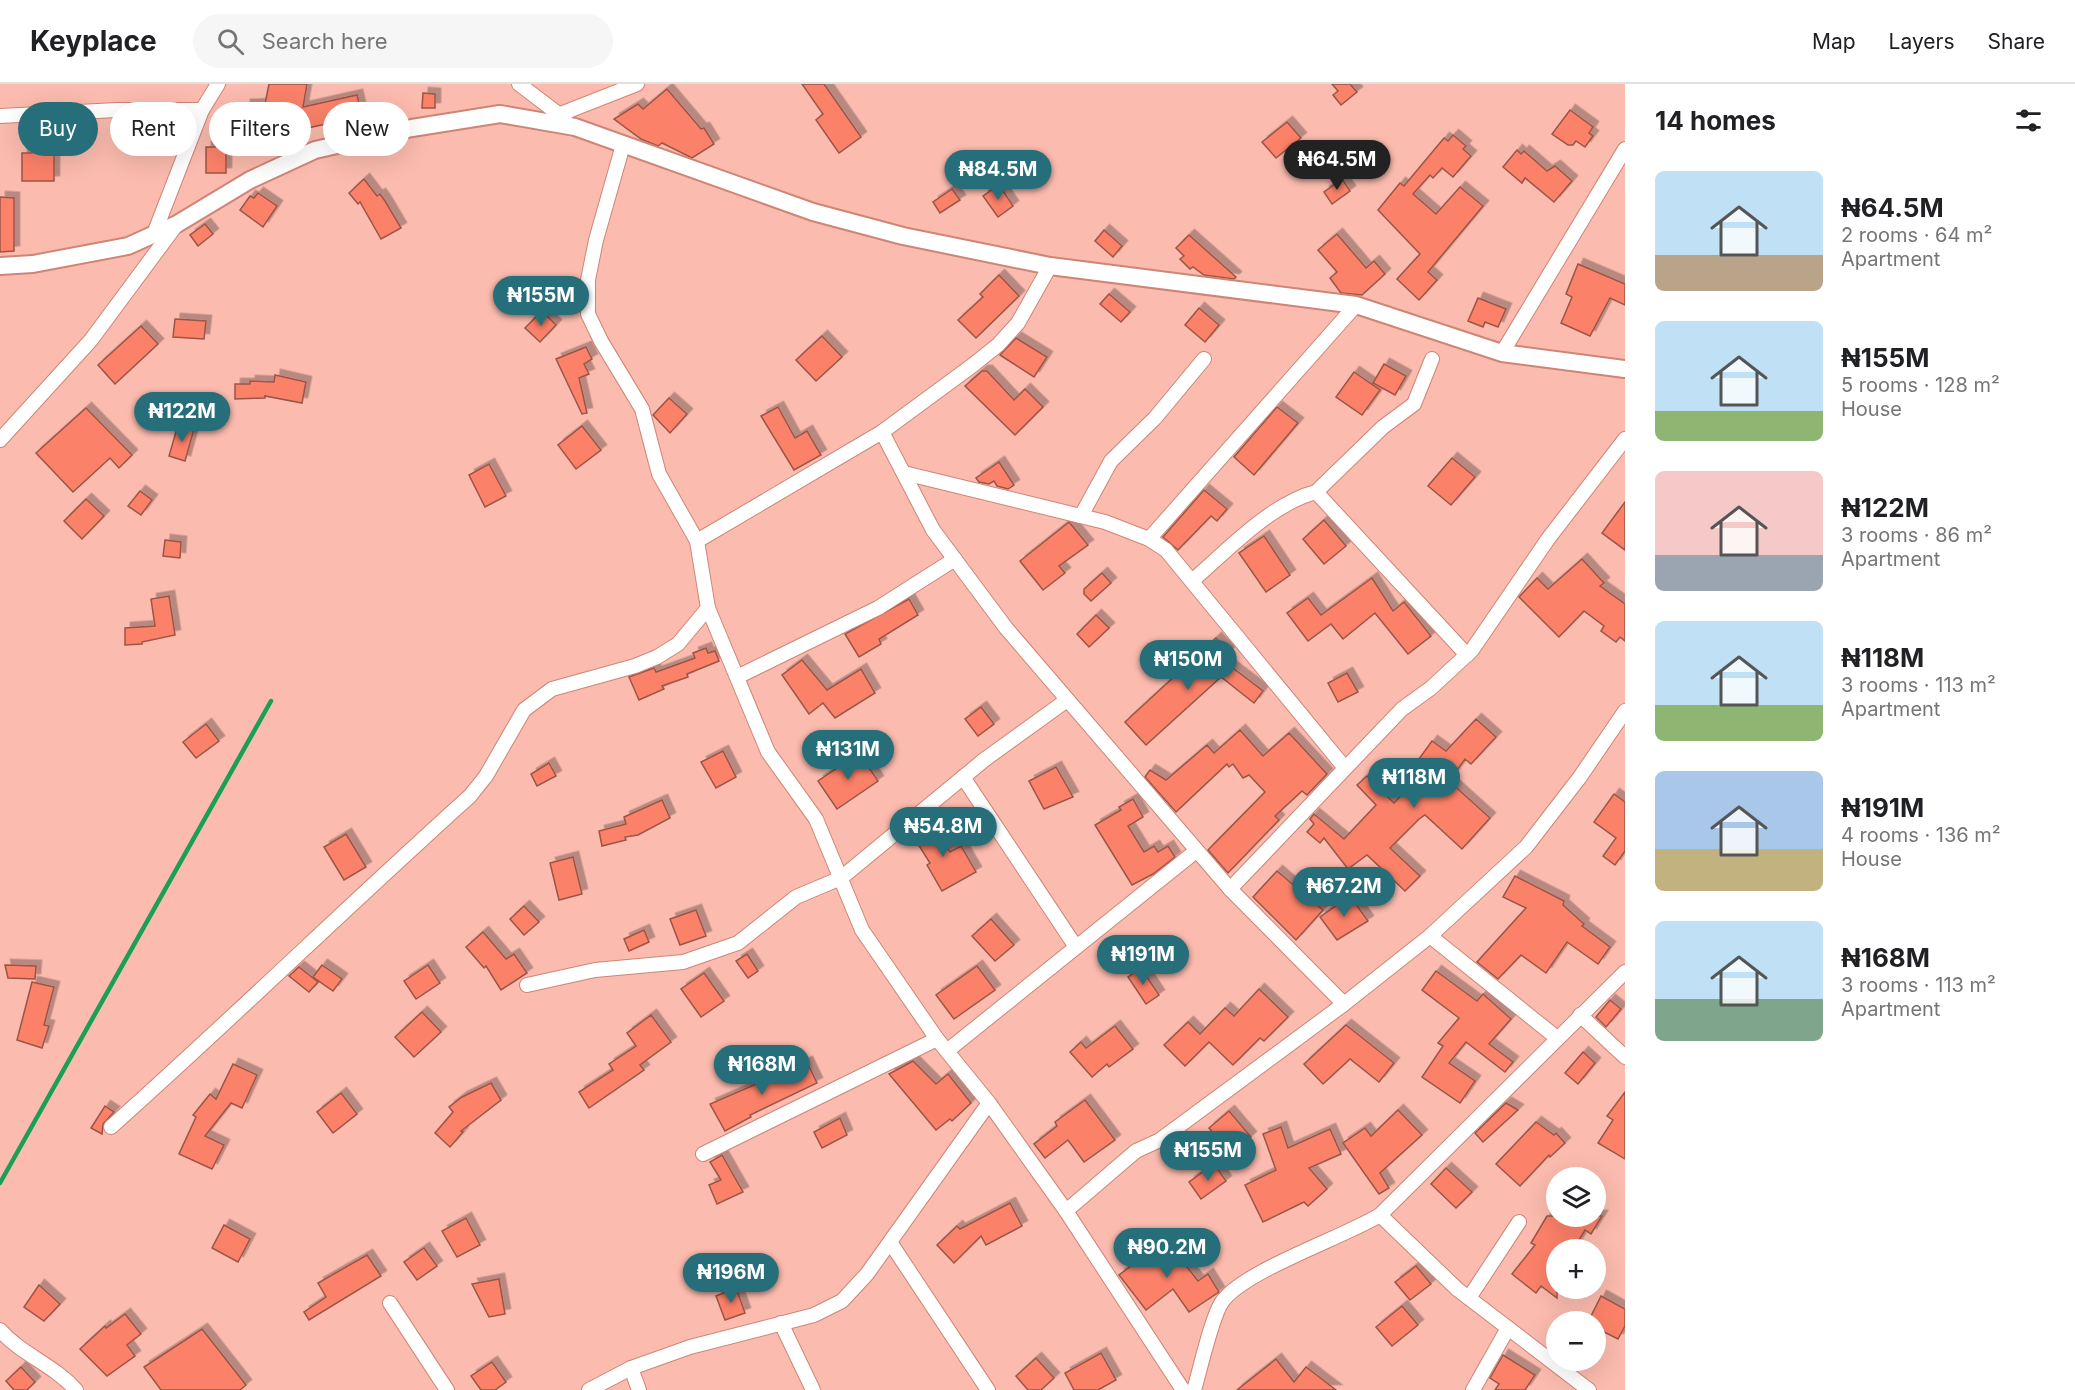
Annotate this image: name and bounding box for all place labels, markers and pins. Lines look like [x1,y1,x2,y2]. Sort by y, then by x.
pin: ₦64.5M [1288,140,1386,191]
pin: ₦84.5M [949,150,1047,201]
pin: ₦155M [499,276,583,327]
pin: ₦122M [140,392,224,443]
pin: ₦150M [1146,640,1230,691]
pin: ₦131M [806,730,890,781]
pin: ₦118M [1372,758,1456,809]
pin: ₦54.8M [894,807,992,858]
pin: ₦67.2M [1295,867,1393,918]
pin: ₦191M [1101,935,1185,986]
pin: ₦168M [720,1045,804,1096]
pin: ₦155M [1166,1131,1250,1182]
pin: ₦90.2M [1118,1228,1216,1279]
pin: ₦196M [689,1253,773,1304]

